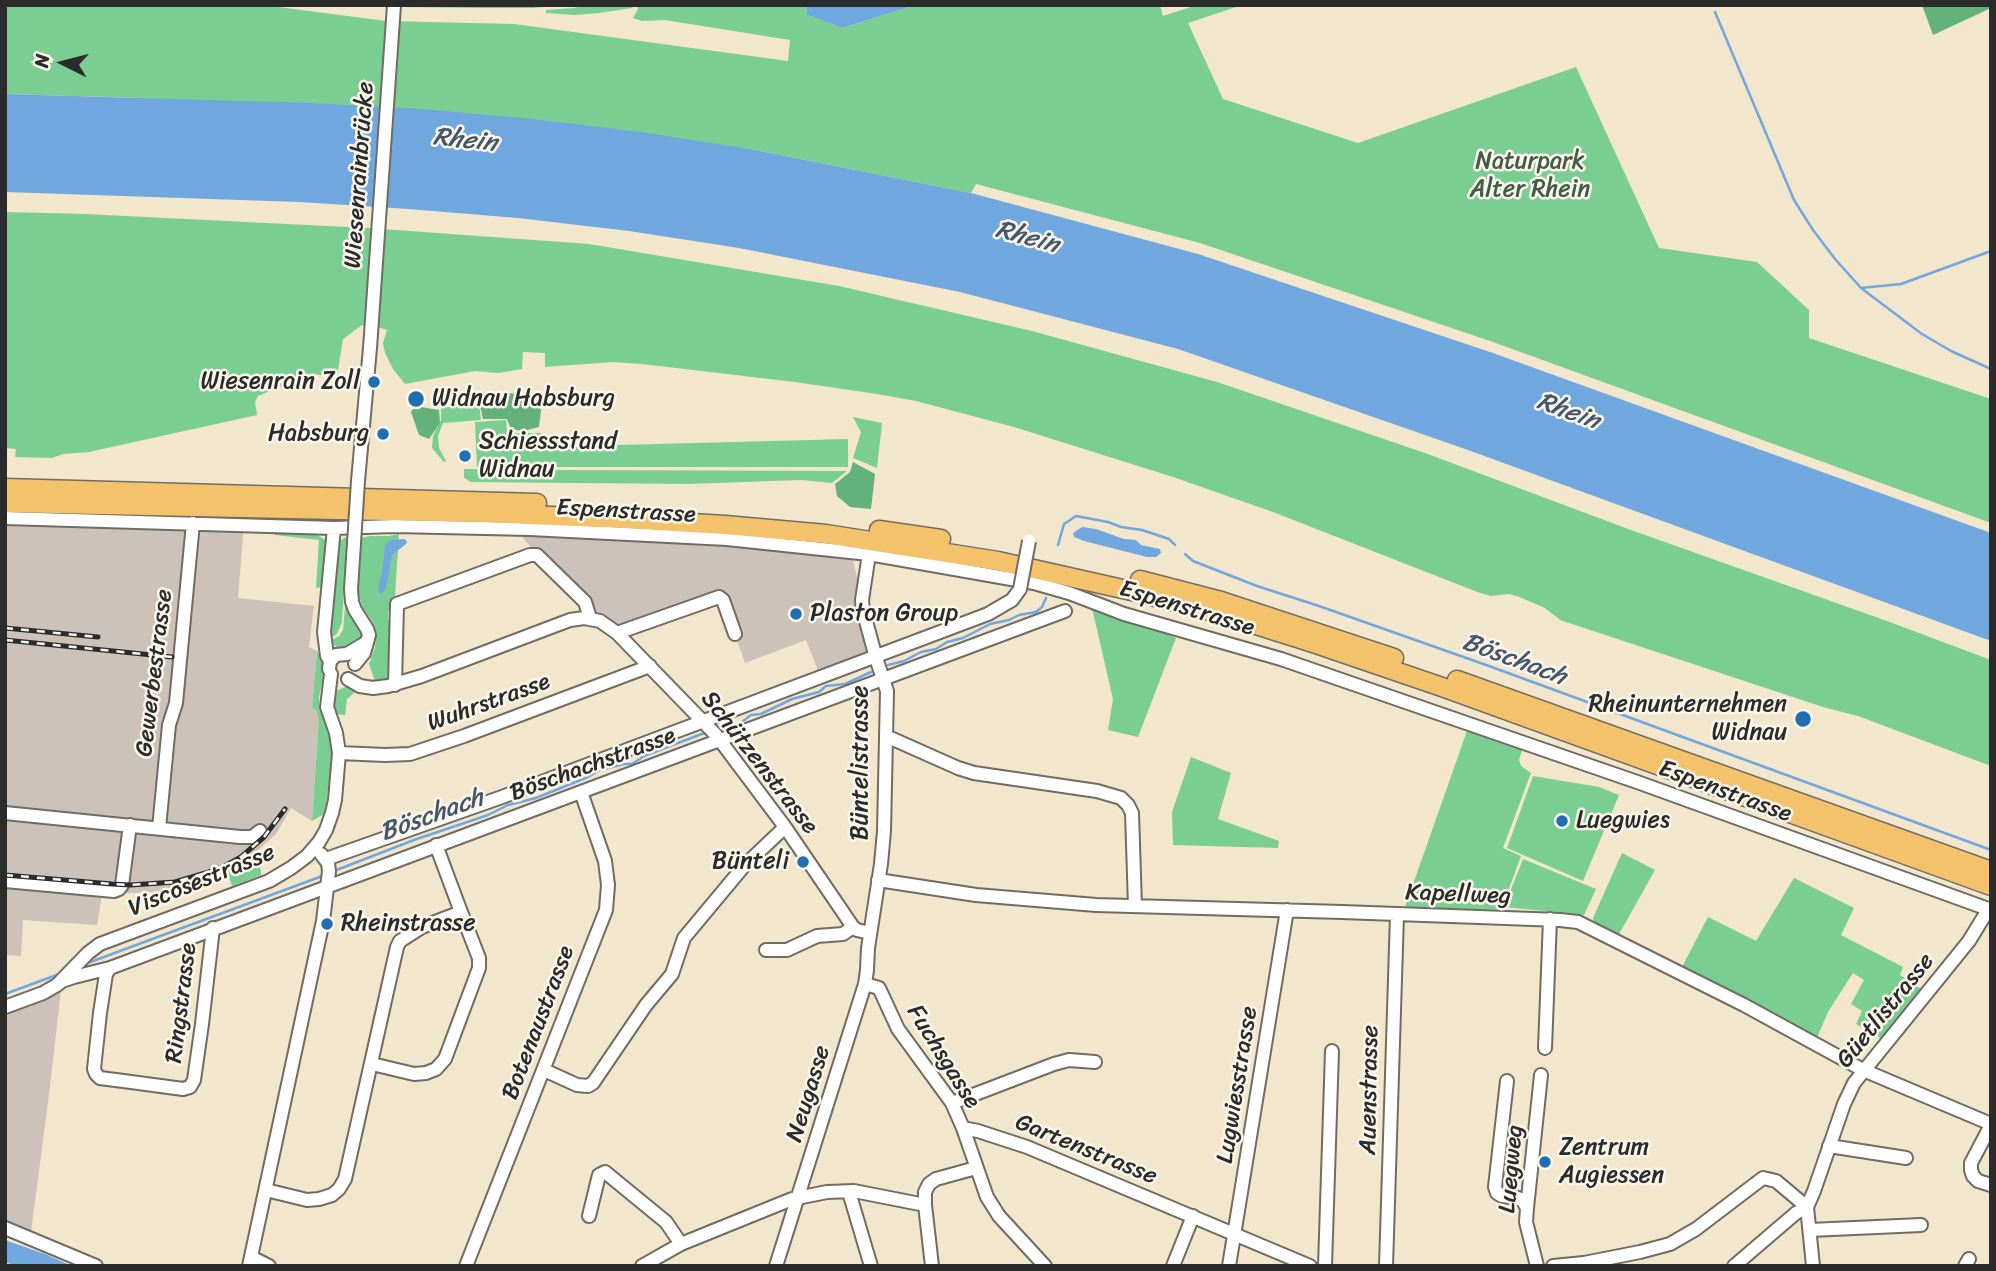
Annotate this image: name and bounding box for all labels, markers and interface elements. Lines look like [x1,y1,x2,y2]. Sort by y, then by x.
north arrow [28,28,98,98]
text: N [25,52,59,69]
street label: Wiesenrainbrücke [339,81,381,269]
water label: Rhein [432,122,498,160]
park label: Naturpark Alter Rhein [1470,148,1590,204]
water label: Rhein [992,215,1062,261]
place label: Wiesenrain Zoll [200,368,360,396]
marker: Wiesenrain Zoll [366,374,382,390]
place label: Widnau Habsburg [432,385,615,413]
water label: Rhein [1533,386,1603,438]
marker: Widnau Habsburg [406,389,426,409]
place label: Habsburg [268,420,369,448]
marker: Habsburg [375,426,391,442]
place label: Schiessstand Widnau [479,428,617,484]
marker: Schiessstand Widnau [457,448,473,464]
street label: Espenstrasse [556,494,696,530]
street label: Espenstrasse [1116,575,1258,643]
street label: Gewerbestrasse [130,588,180,758]
place label: Plaston Group [810,600,958,628]
marker: Plaston Group [788,606,804,622]
water label: Böschach [1458,627,1570,693]
street label: Wuhrstrasse [424,668,554,738]
street label: Büntelistrasse [847,685,875,841]
street label: Schützenstrasse [694,686,824,840]
place label: Rheinunternehmen Widnau [1588,691,1787,747]
marker: Rheinunternehmen Widnau [1793,709,1813,729]
street label: Böschachstrasse [506,722,680,808]
street label: Espenstrasse [1655,755,1795,829]
water label: Böschach [376,783,488,849]
place label: Luegwies [1576,807,1670,835]
marker: Luegwies [1554,813,1570,829]
street label: Viscosestrasse [125,839,279,923]
place label: Bünteli [712,848,789,876]
marker: Bünteli [795,854,811,870]
street label: Kapellweg [1405,879,1511,911]
place label: Rheinstrasse [341,910,475,938]
marker: Rheinstrasse [319,916,335,932]
street label: Ringstrasse [160,941,204,1065]
street label: Botenaustrasse [496,942,582,1104]
street label: Güetlistrasse [1831,948,1941,1074]
street label: Fuchsgasse [900,1000,986,1114]
street label: Lugwiesstrasse [1211,1004,1265,1166]
street label: Auenstrasse [1354,1025,1386,1155]
street label: Neugasse [781,1042,837,1146]
street label: Gartenstrasse [1011,1108,1161,1192]
street label: Luegweg [1494,1124,1530,1214]
place label: Zentrum Augiessen [1559,1134,1664,1190]
marker: Zentrum Augiessen [1537,1154,1553,1170]

